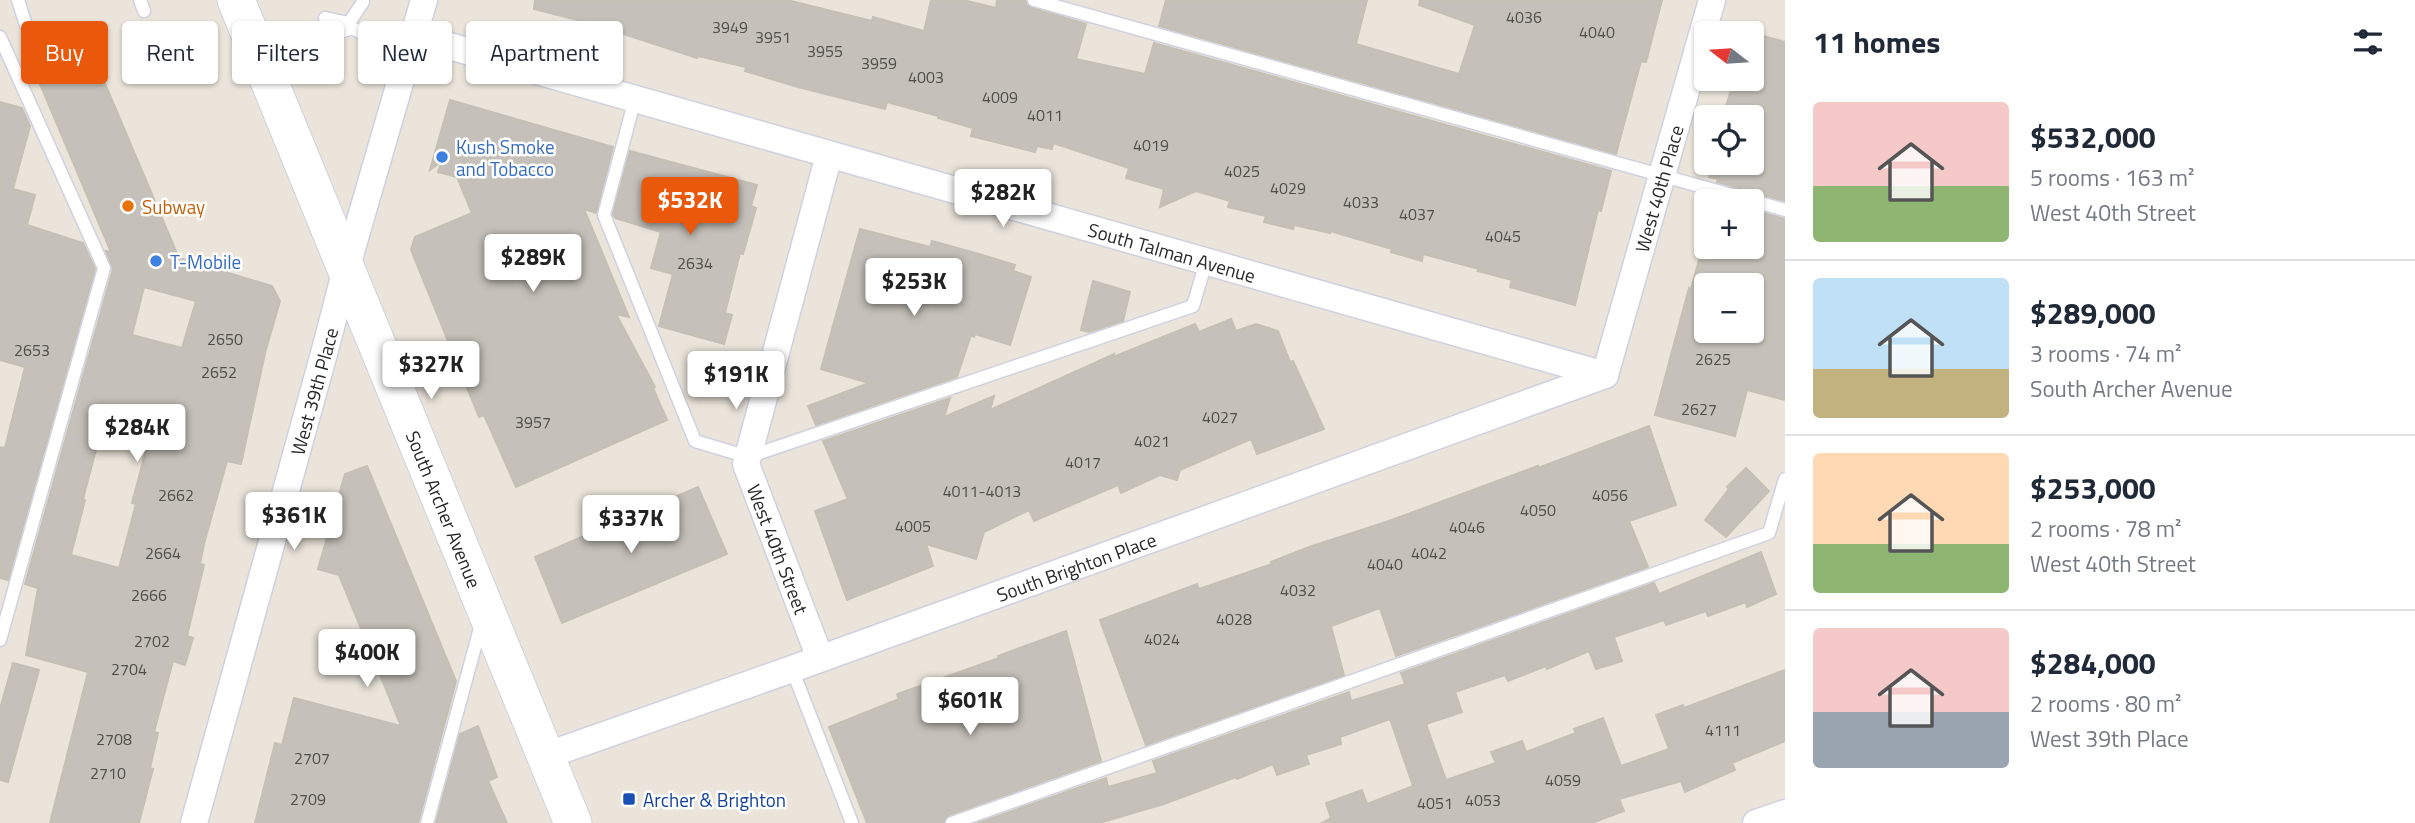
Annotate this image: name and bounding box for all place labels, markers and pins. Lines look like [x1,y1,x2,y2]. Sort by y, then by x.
place label: Kush Smoke and Tobacco [456,132,555,183]
marker: Kush Smoke and Tobacco [434,149,450,165]
pin: $282K [954,170,1052,229]
pin: $532K [641,177,739,237]
place label: Subway [142,192,205,221]
marker: Subway [120,198,136,214]
pin: $289K [484,234,582,294]
place label: T-Mobile [170,247,241,276]
marker: T-Mobile [148,253,164,269]
pin: $253K [865,258,963,318]
pin: $327K [382,342,480,401]
pin: $191K [687,352,785,411]
pin: $284K [88,405,186,464]
pin: $361K [245,492,343,552]
pin: $337K [582,496,680,555]
pin: $400K [318,630,416,689]
pin: $601K [921,678,1019,737]
place label: Archer & Brighton [643,785,786,814]
marker: Archer & Brighton [621,791,637,807]

